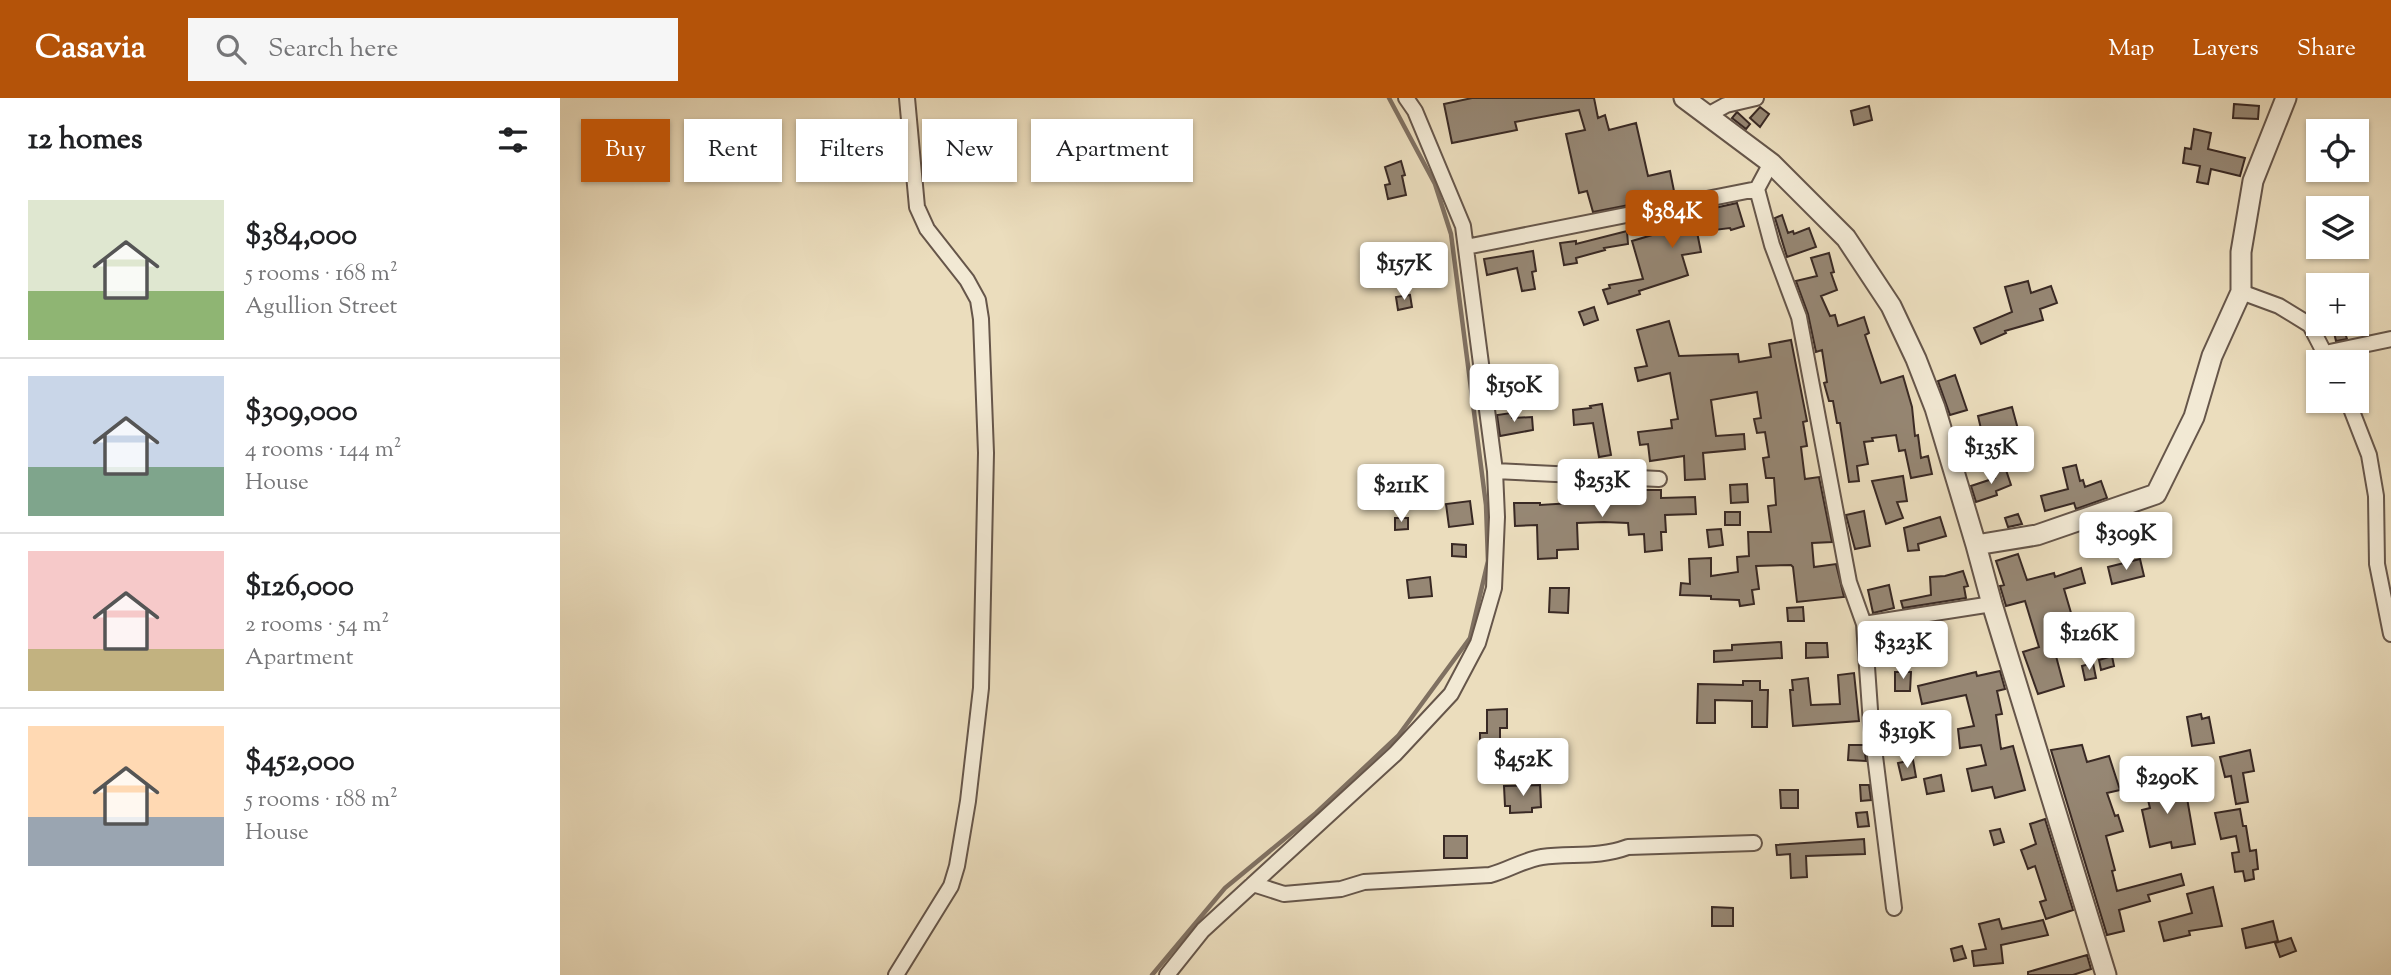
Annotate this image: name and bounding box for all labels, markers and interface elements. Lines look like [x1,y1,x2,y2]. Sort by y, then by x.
search box [188,18,678,81]
text: Casavia [35,25,146,73]
icon: search [212,30,250,68]
text: Search here [268,31,398,68]
text: Map [2108,32,2154,66]
text: Layers [2192,32,2259,66]
text: Share [2297,32,2356,66]
text: 12 homes [28,119,143,162]
chip: Buy [581,119,670,182]
chip: Rent [684,119,782,182]
chip: Filters [796,119,908,182]
chip: New [922,119,1017,182]
chip: Apartment [1031,119,1193,182]
map controls [2306,119,2369,413]
button: locate [2306,119,2369,182]
icon: filters [494,121,532,159]
pin: $384K [1623,190,1721,250]
text: $384K [1641,196,1703,229]
button: layers [2306,196,2369,259]
text: $384,000 [245,215,357,258]
icon: home [84,228,168,312]
pin: $157K [1355,242,1453,302]
text: $157K [1376,248,1432,281]
text: 5 rooms · 168 m² [245,258,398,291]
button: + [2306,273,2369,336]
text: Agullion Street [245,291,397,324]
button: − [2306,350,2369,413]
pin: $150K [1465,364,1563,424]
text: $150K [1486,370,1542,403]
text: $309,000 [245,391,358,434]
icon: home [84,404,168,488]
pin: $135K [1942,426,2040,486]
text: $135K [1964,432,2018,465]
text: 4 rooms · 144 m² [245,434,402,467]
pin: $253K [1553,460,1651,519]
pin: $211K [1352,464,1450,524]
text: $253K [1574,465,1630,498]
text: House [245,467,309,500]
text: $211K [1373,470,1429,503]
pin: $309K [2077,512,2175,572]
text: $309K [2095,518,2157,551]
text: $126,000 [245,566,354,609]
icon: home [84,579,168,663]
text: 2 rooms · 54 m² [245,609,389,642]
pin: $126K [2040,612,2138,672]
text: $126K [2060,618,2118,651]
pin: $323K [1854,622,1952,681]
text: $323K [1874,627,1932,660]
text: Apartment [245,642,354,675]
pin: $319K [1858,710,1956,770]
text: $319K [1879,716,1935,749]
pin: $452K [1474,738,1572,798]
text: $452,000 [245,741,355,784]
text: $452K [1493,744,1553,777]
icon: home [84,754,168,838]
pin: $290K [2118,756,2216,816]
text: $290K [2135,762,2199,795]
text: 5 rooms · 188 m² [245,784,398,817]
text: House [245,817,309,850]

